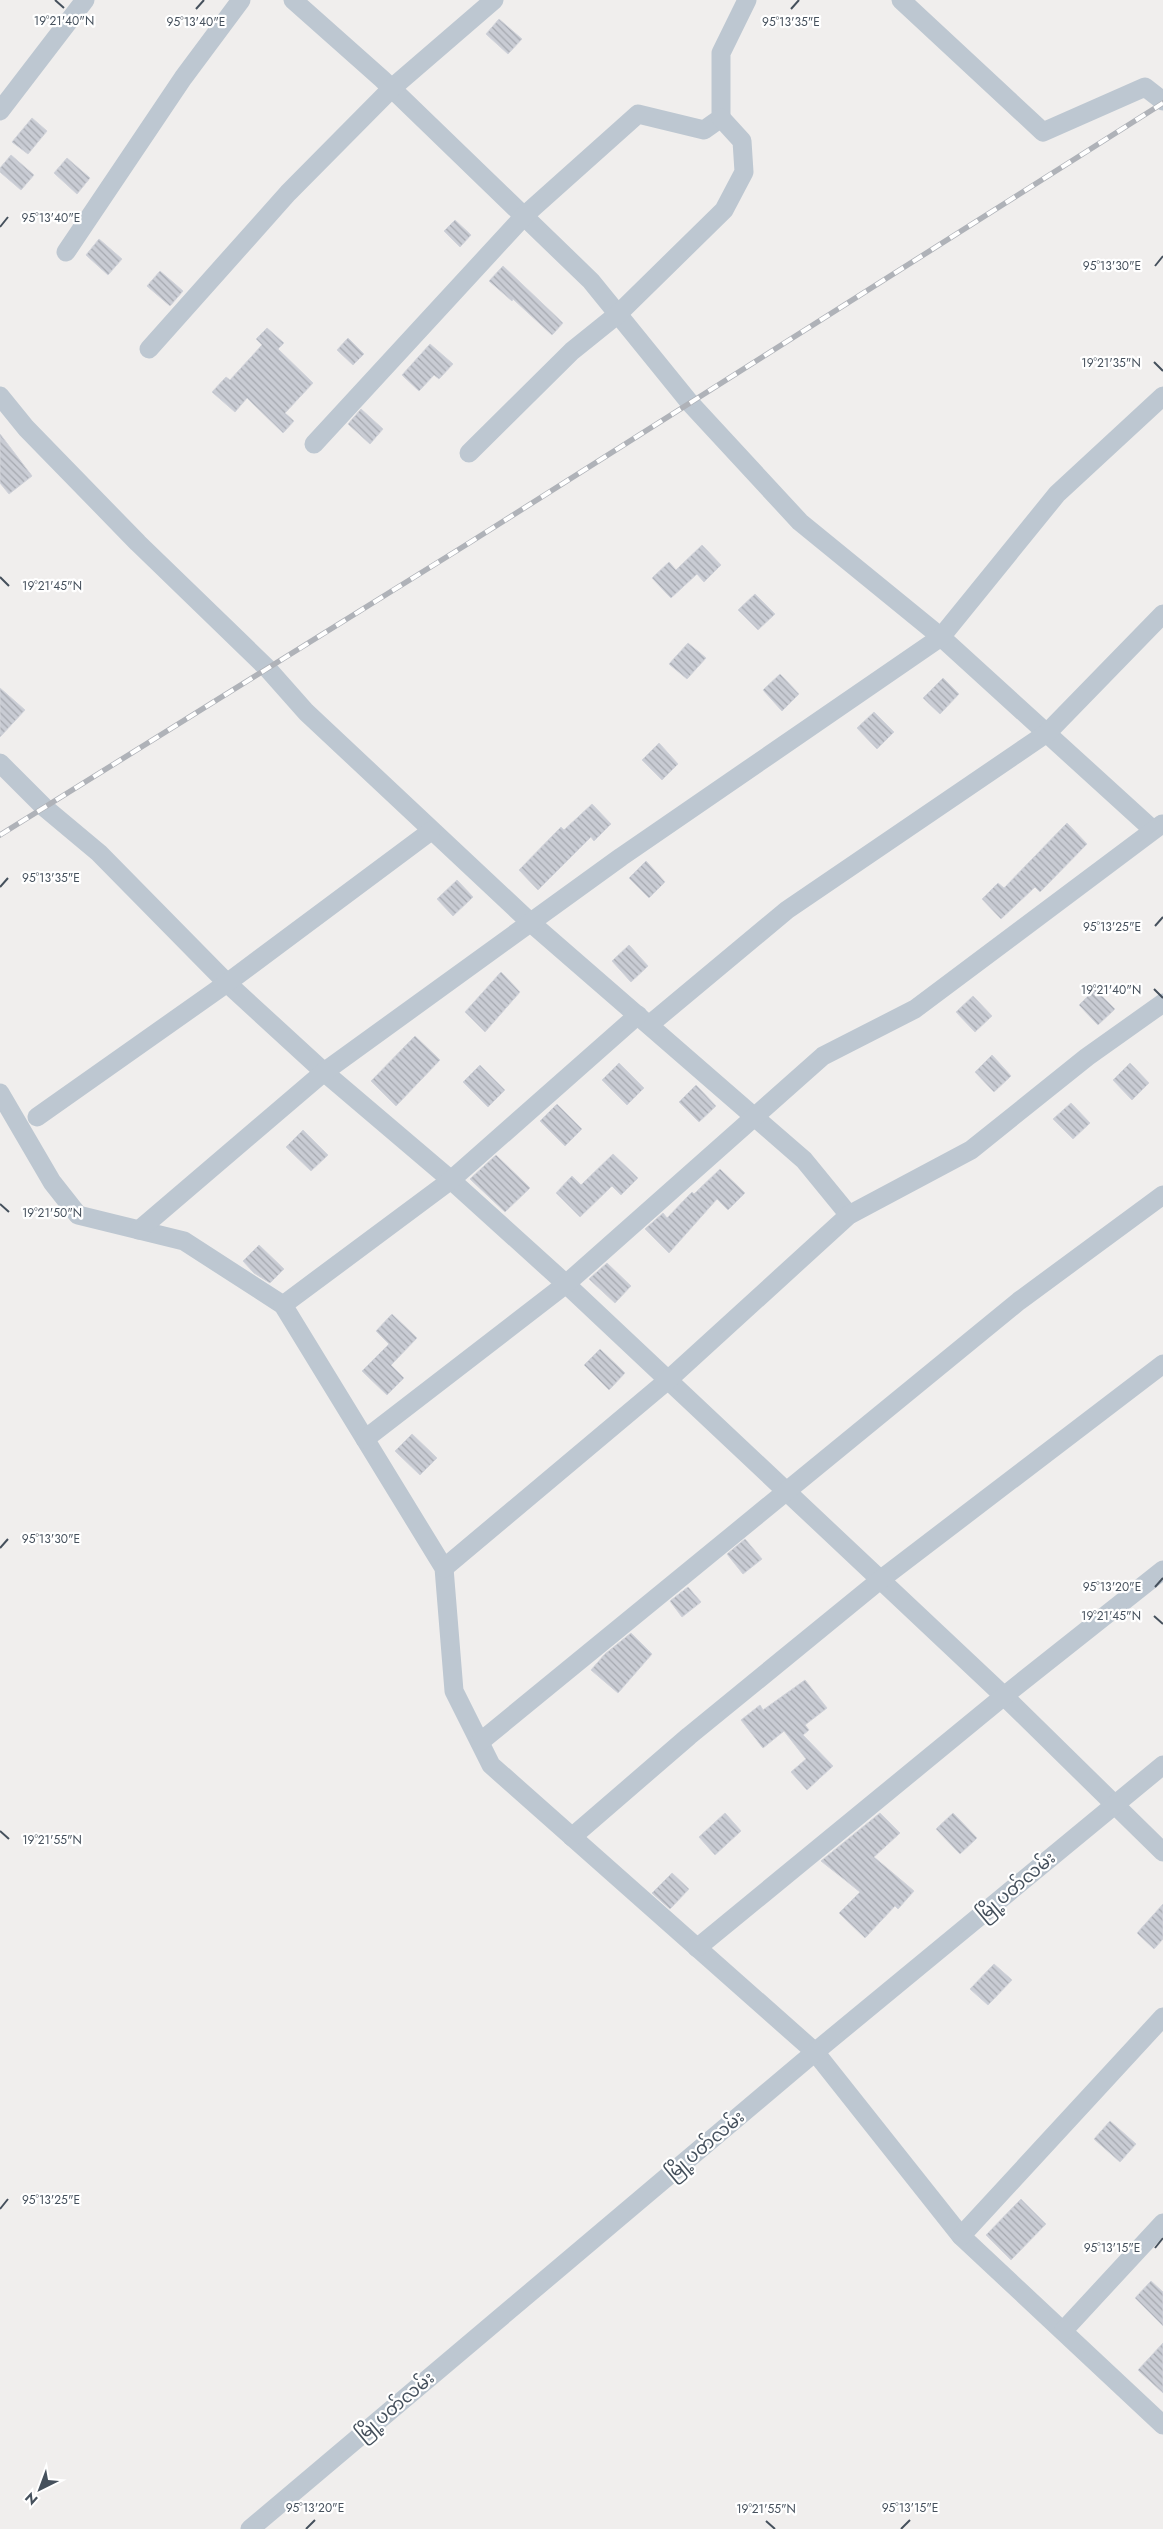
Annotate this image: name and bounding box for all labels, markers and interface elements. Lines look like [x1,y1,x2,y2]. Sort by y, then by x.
text: 19°21'40"N [34,12,94,30]
text: 95°13'40"E [167,13,225,31]
text: 95°13'35"E [762,13,820,31]
text: 95°13'40"E [22,209,80,227]
text: 95°13'30"E [1083,257,1141,275]
text: 19°21'35"N [1081,354,1141,372]
text: 19°21'45"N [22,577,82,595]
text: 95°13'35"E [22,869,80,887]
text: 95°13'25"E [1083,918,1141,936]
text: 19°21'40"N [1081,981,1141,999]
text: 19°21'50"N [22,1204,82,1222]
text: 95°13'30"E [22,1530,80,1548]
text: 95°13'20"E [1083,1578,1141,1596]
text: 19°21'45"N [1081,1607,1141,1625]
text: 19°21'55"N [22,1831,82,1849]
street label: မြို့ပတ်လမ်း [970,1844,1062,1928]
street label: မြို့ပတ်လမ်း [659,2103,751,2187]
text: 95°13'25"E [22,2191,80,2209]
text: 95°13'15"E [1084,2239,1140,2257]
street label: မြို့ပတ်လမ်း [349,2364,441,2448]
north arrow [15,2464,65,2514]
text: N [20,2488,42,2510]
text: 95°13'20"E [286,2499,344,2517]
text: 95°13'15"E [882,2499,938,2517]
text: 19°21'55"N [736,2500,796,2518]

